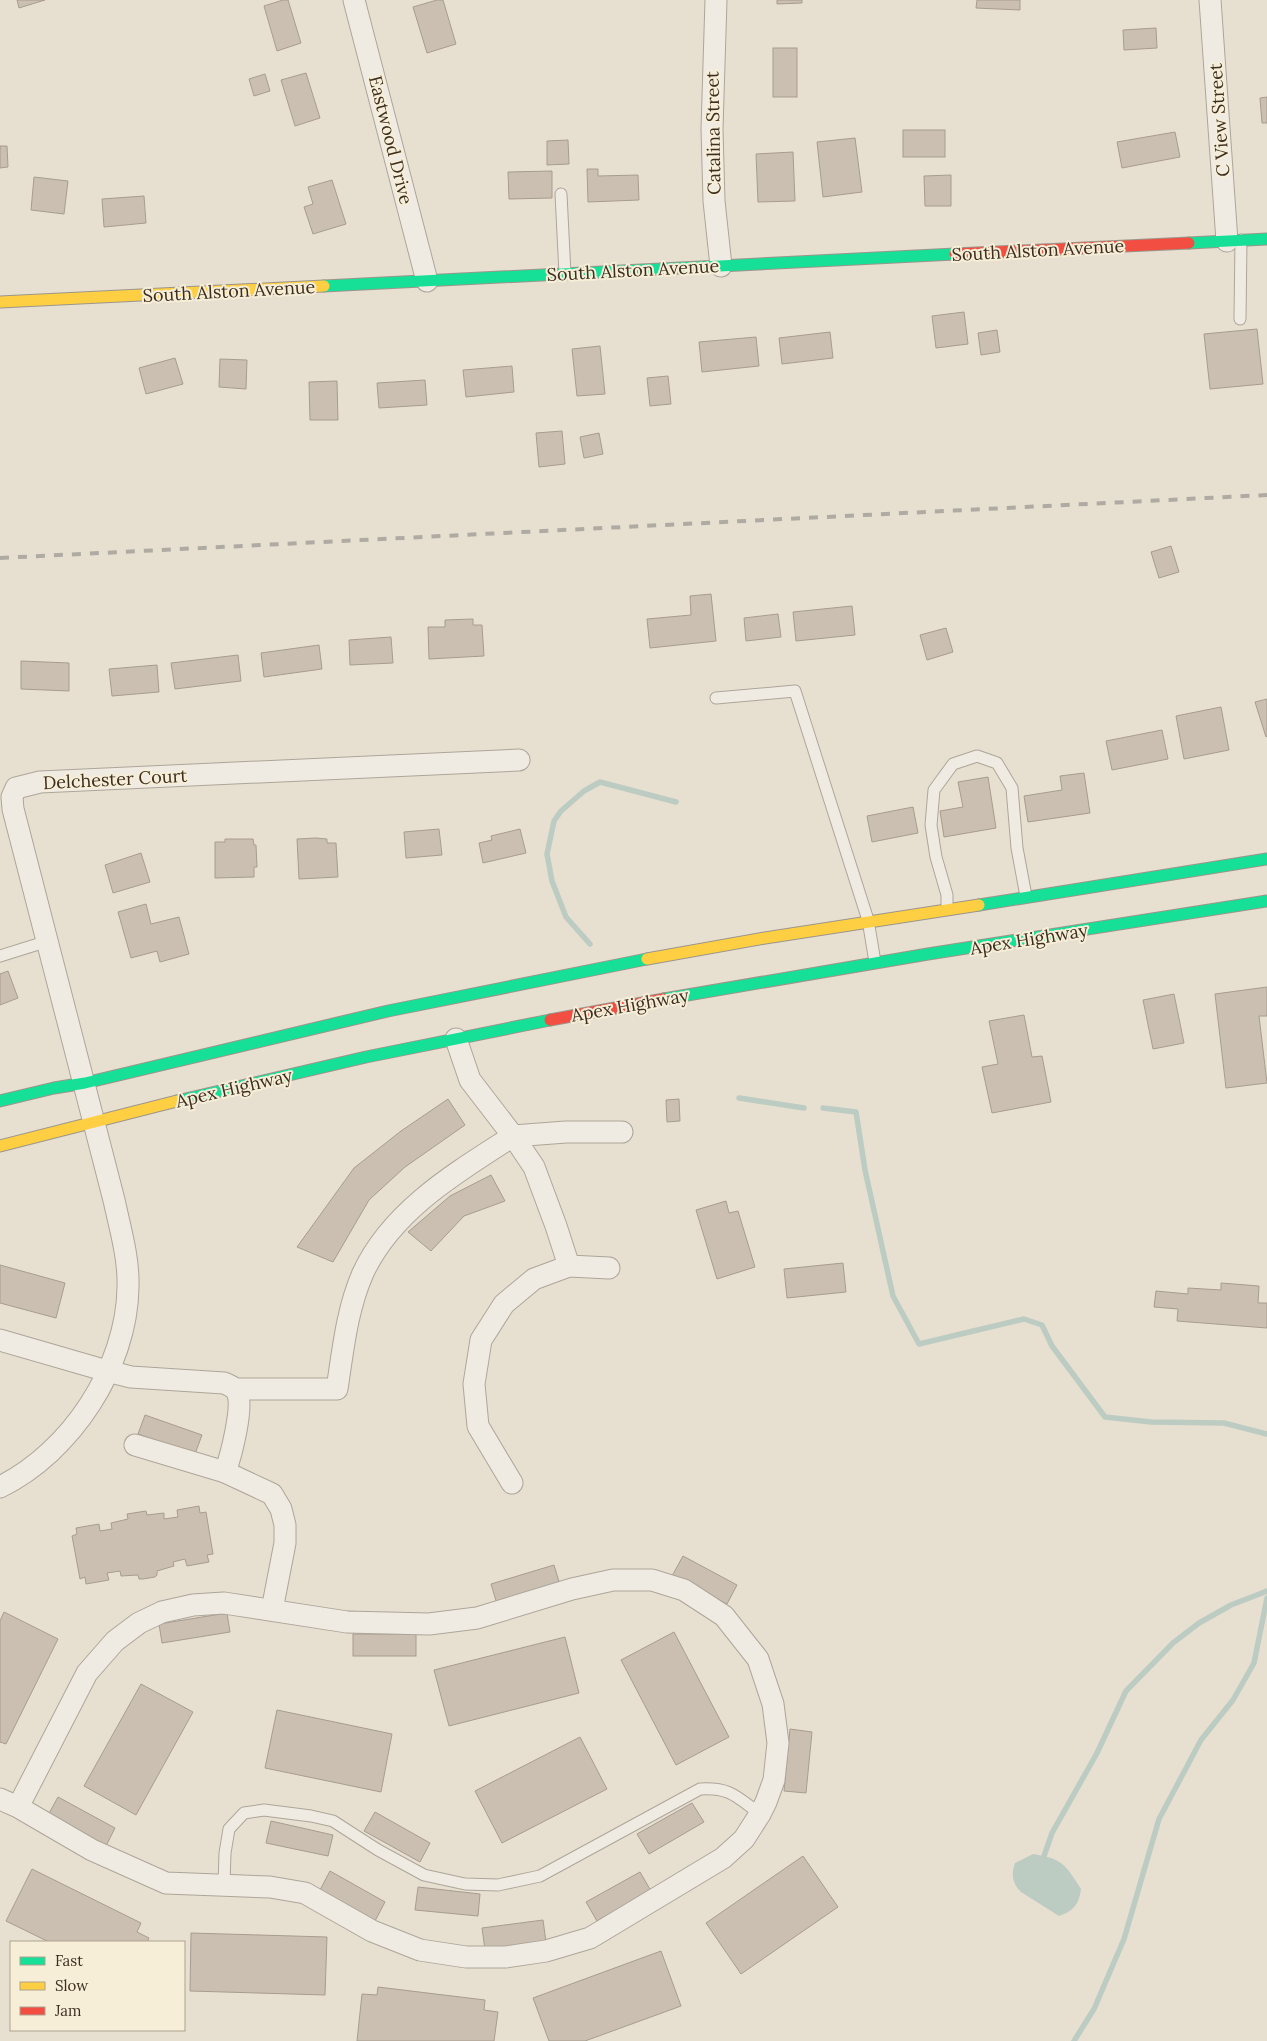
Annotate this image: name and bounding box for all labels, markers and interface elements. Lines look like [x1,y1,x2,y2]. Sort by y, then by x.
street label: C View Street [1204,62,1234,178]
street label: Catalina Street [700,71,726,195]
street label: Eastwood Drive [364,73,418,207]
street label: South Alston Avenue [951,234,1125,266]
street label: South Alston Avenue [546,254,720,286]
street label: South Alston Avenue [142,275,316,307]
street label: Delchester Court [42,764,188,794]
street label: Apex Highway [968,918,1090,960]
street label: Apex Highway [568,983,691,1027]
street label: Apex Highway [173,1063,295,1113]
legend [10,1941,185,2031]
text: Fast [55,1951,83,1970]
text: Slow [55,1976,88,1995]
text: Jam [54,2001,82,2020]

